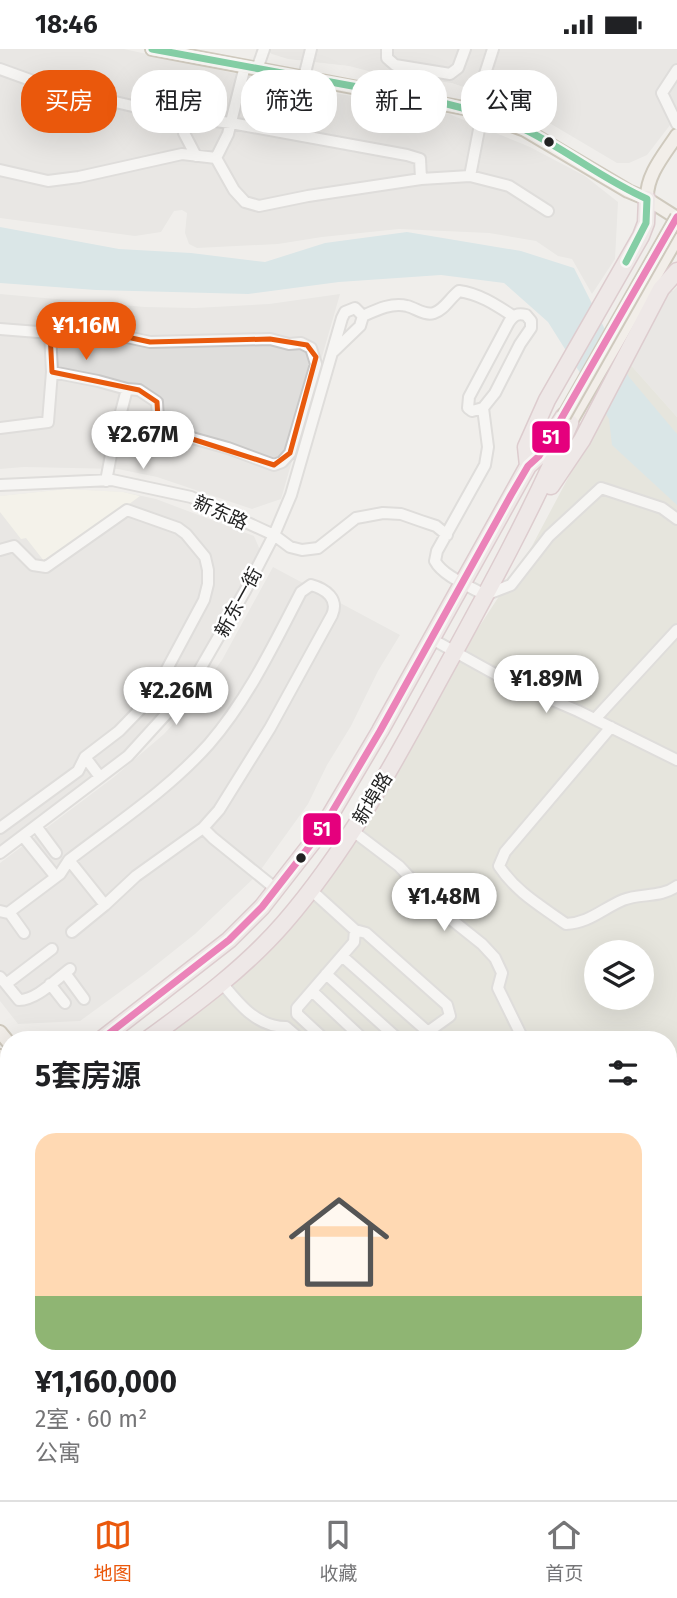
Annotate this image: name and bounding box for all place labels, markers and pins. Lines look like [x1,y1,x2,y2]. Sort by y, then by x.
unlabelled marker [542,135,556,149]
pin: ¥1.16M [29,303,143,362]
pin: ¥2.67M [86,411,200,471]
pin: ¥1.89M [489,655,603,715]
pin: ¥2.26M [119,667,233,727]
unlabelled marker [294,851,308,865]
pin: ¥1.48M [387,873,501,933]

